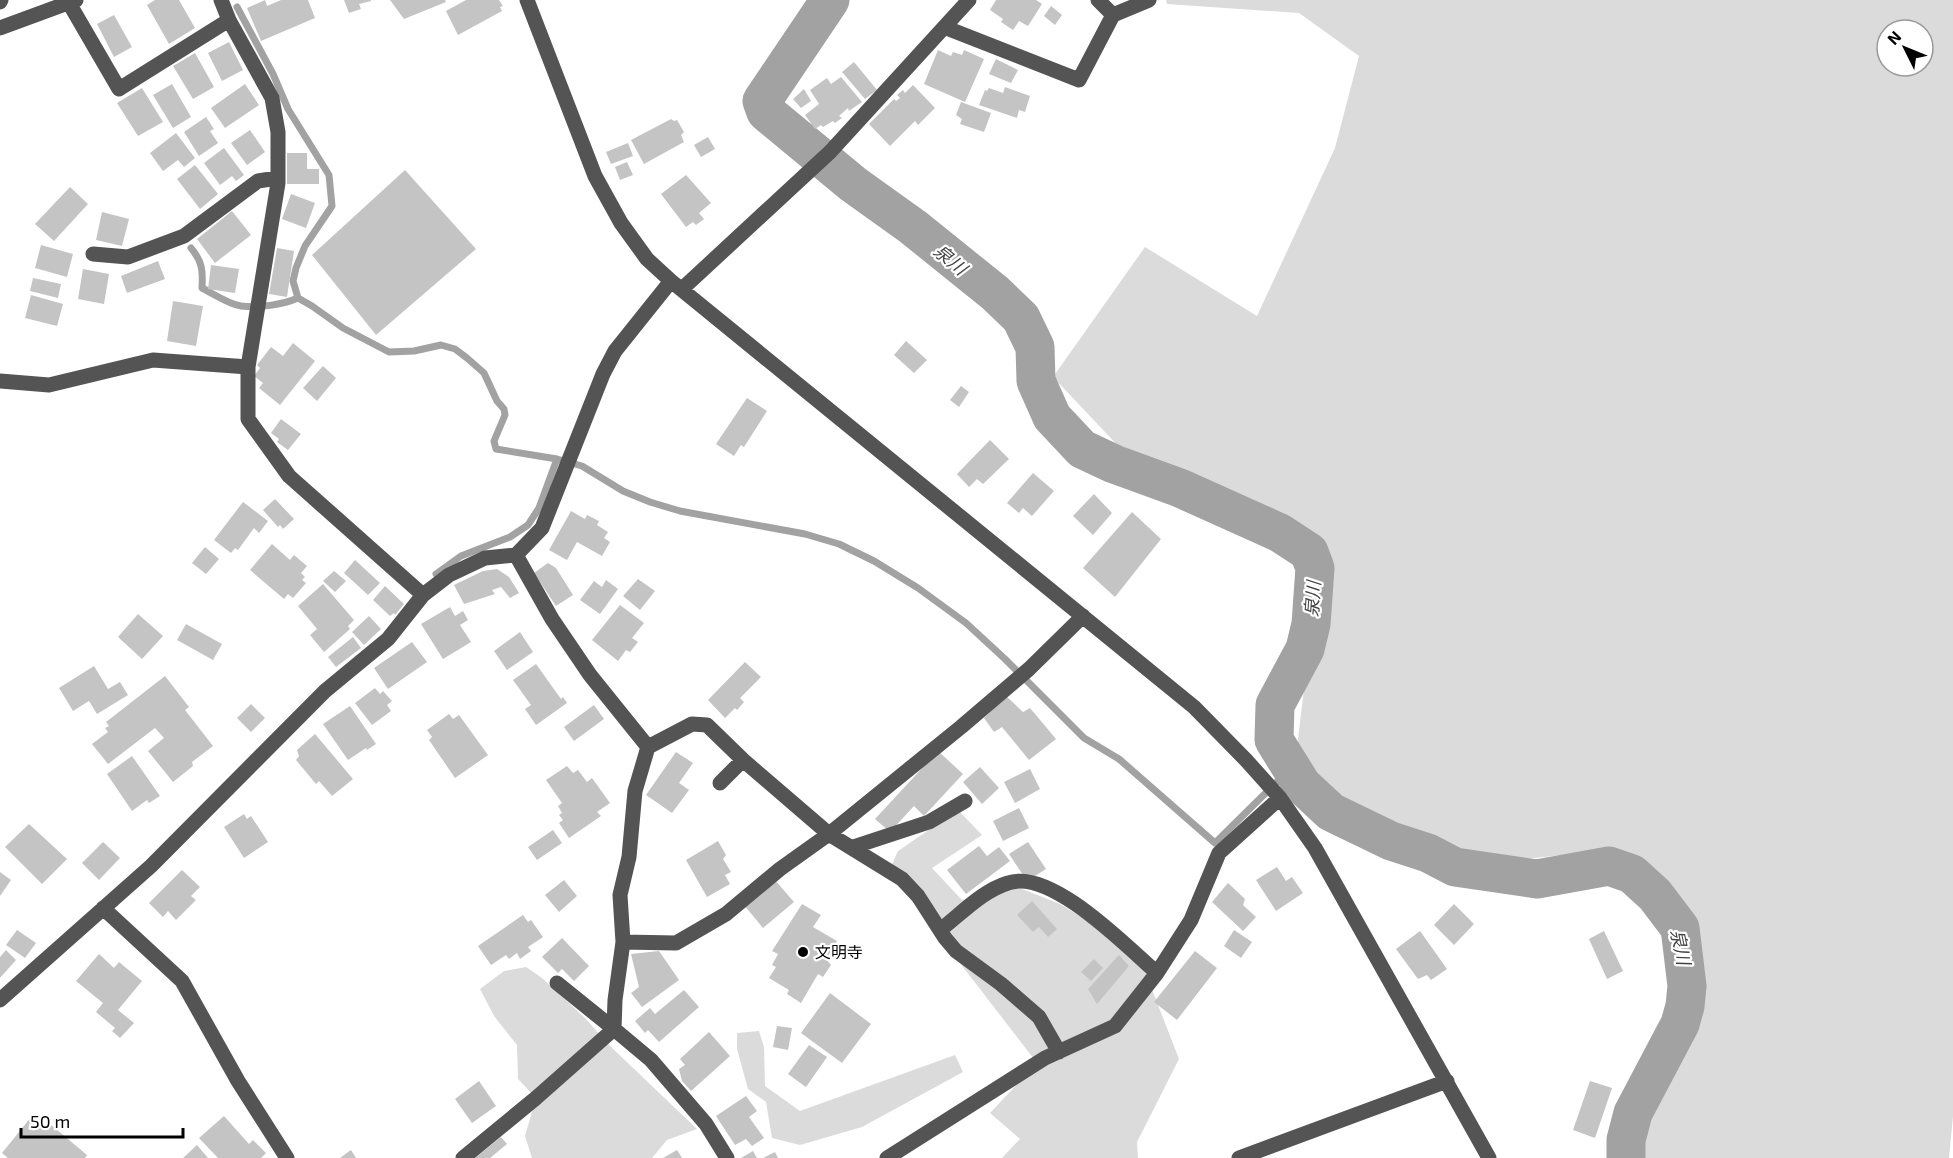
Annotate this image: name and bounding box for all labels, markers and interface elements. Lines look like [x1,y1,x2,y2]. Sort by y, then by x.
north arrow [1875,18,1935,78]
text: N [1883,27,1905,48]
water label: 泉川 [930,239,973,280]
water label: 泉川 [1300,578,1324,618]
water label: 泉川 [1666,927,1696,969]
place label: 文明寺 [815,942,863,961]
marker: 文明寺 [796,945,810,959]
scale bar [21,1101,183,1139]
text: 50 m [30,1110,70,1132]

